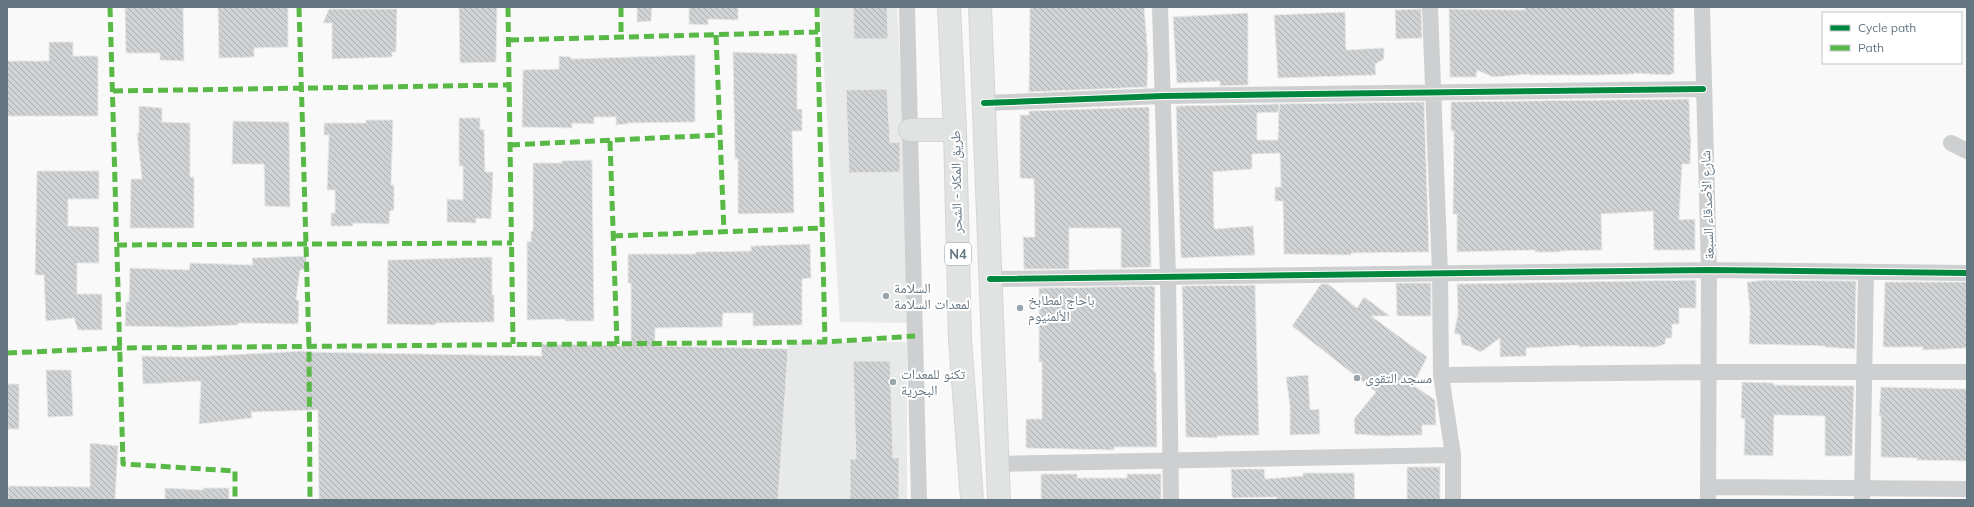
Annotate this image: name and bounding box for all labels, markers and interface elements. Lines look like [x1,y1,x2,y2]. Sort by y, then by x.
legend [1822,12,1962,64]
text: Cycle path [1858,20,1916,35]
text: Path [1858,40,1884,55]
street label: طريق المكلا - الشحر [946,130,967,235]
street label: شارع الأصدقاء السبعة [1696,150,1719,260]
road number: N4 [945,243,971,265]
place label: السلامة لمعدات السلامة [894,279,970,313]
marker: السلامة لمعدات السلامة [881,291,891,301]
place label: باحاج لمطابخ الألمنيوم [1028,291,1095,326]
marker: باحاج لمطابخ الألمنيوم [1015,303,1025,313]
place label: تكنو للمعدات البحرية [901,365,965,399]
place label: مسجد التقوى [1365,369,1432,387]
marker: مسجد التقوى [1352,373,1362,383]
marker: تكنو للمعدات البحرية [888,377,898,387]

